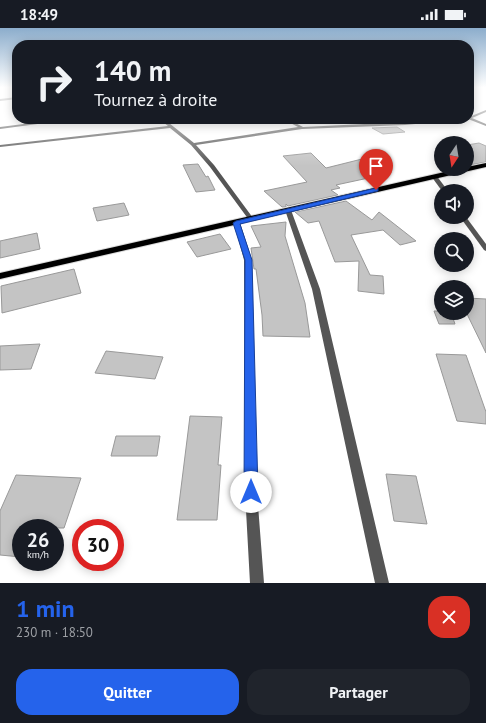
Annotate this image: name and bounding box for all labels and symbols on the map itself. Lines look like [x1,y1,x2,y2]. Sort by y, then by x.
north arrow [434,136,474,176]
pin [359,149,393,190]
position arrow [230,471,272,513]
speed limit sign: 30 [72,519,124,571]

